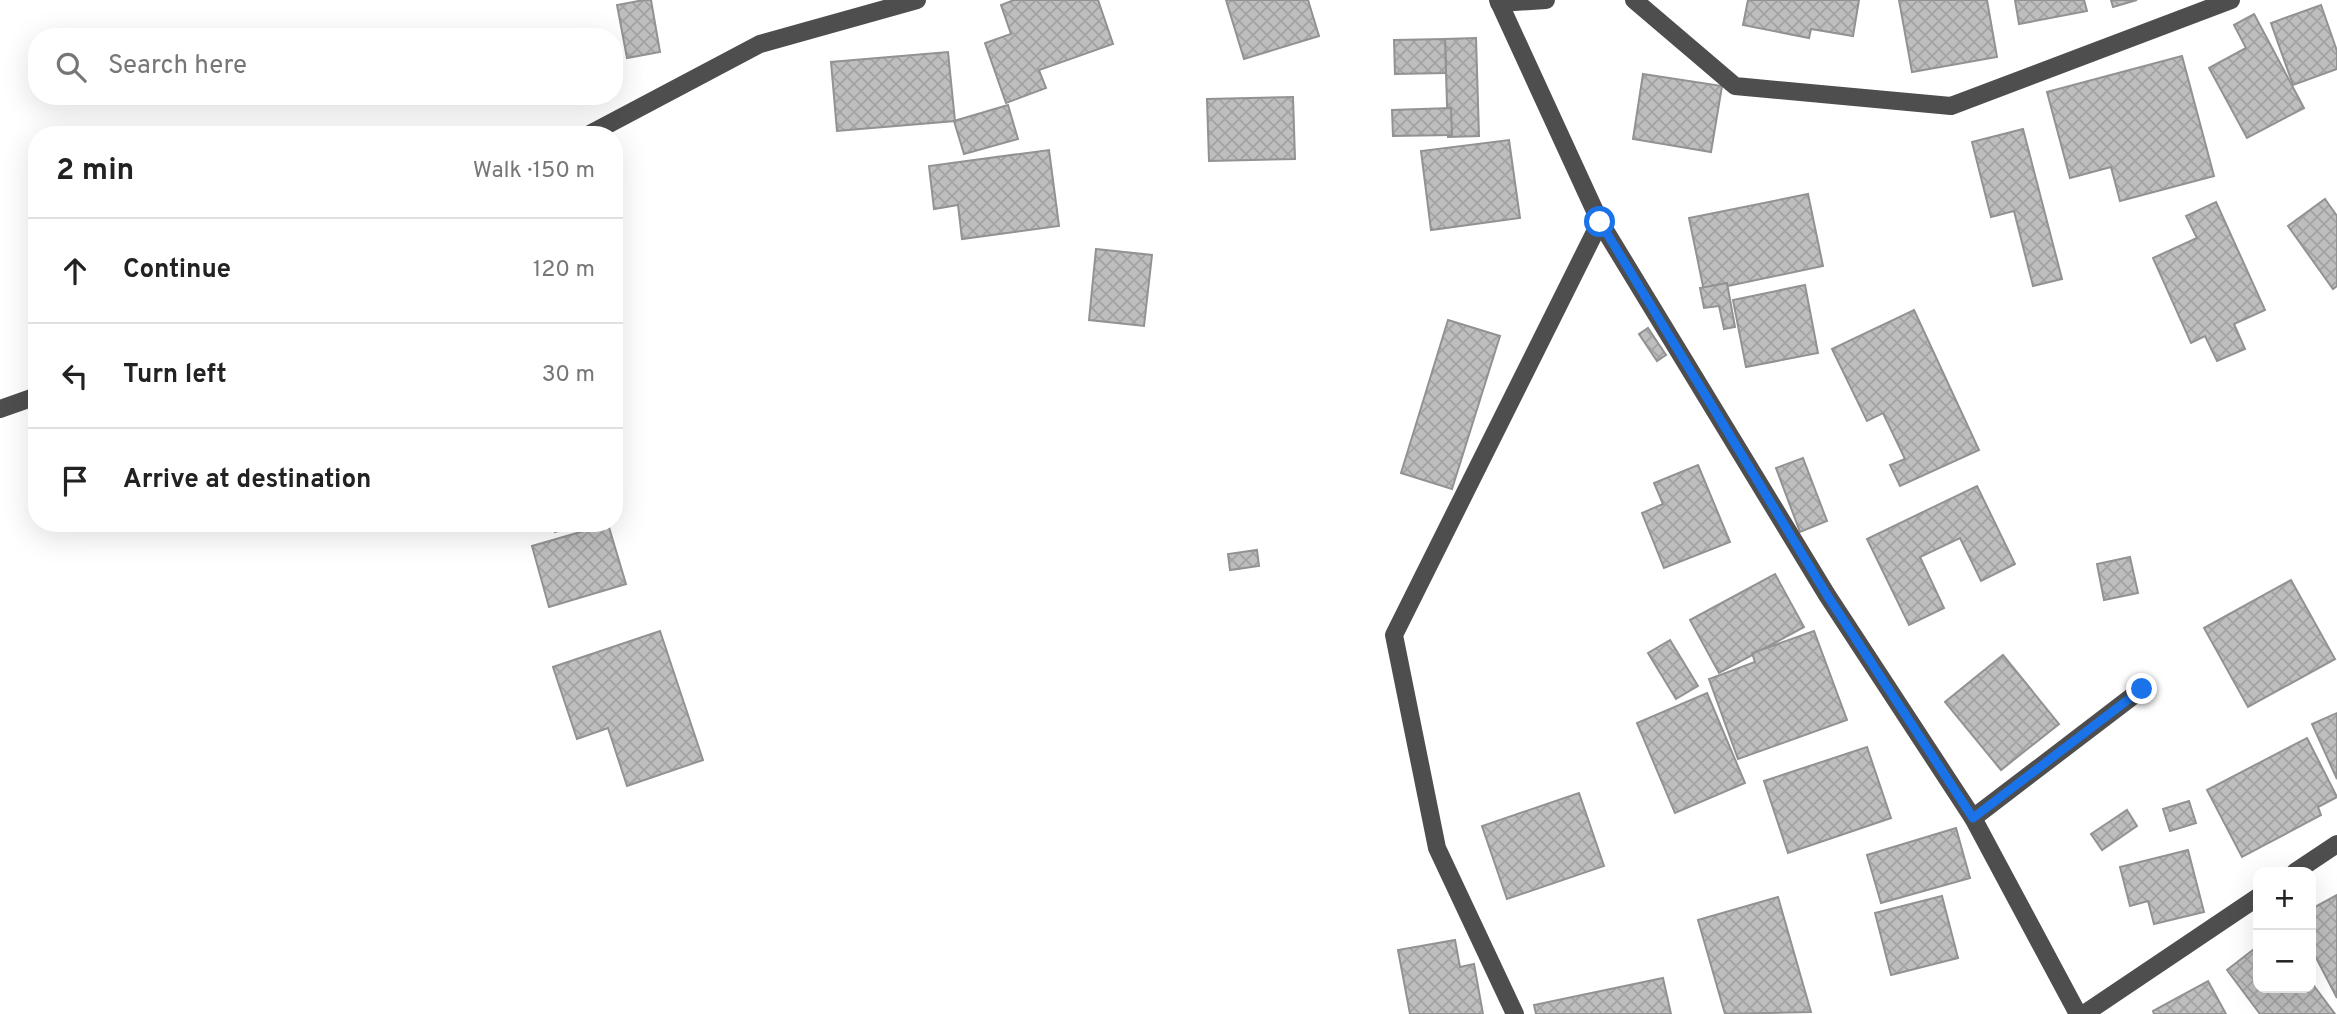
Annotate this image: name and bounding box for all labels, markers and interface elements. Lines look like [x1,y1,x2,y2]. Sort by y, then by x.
search box [28,28,623,105]
icon: search [52,48,90,86]
text: Search here [108,50,247,83]
text: 2 min [56,153,134,190]
text: Walk · 150 m [473,157,595,186]
route start [1584,206,1615,237]
icon: ahead [56,252,94,290]
text: Continue [123,254,231,287]
text: 120 m [533,256,595,285]
icon: left [56,357,94,395]
text: Turn left [123,359,227,392]
text: 30 m [542,361,595,390]
icon: arrive [56,462,94,500]
text: Arrive at destination [123,464,371,497]
route end [2126,673,2157,704]
map controls [2253,867,2316,993]
button: + [2253,867,2316,930]
button: − [2253,930,2316,993]

